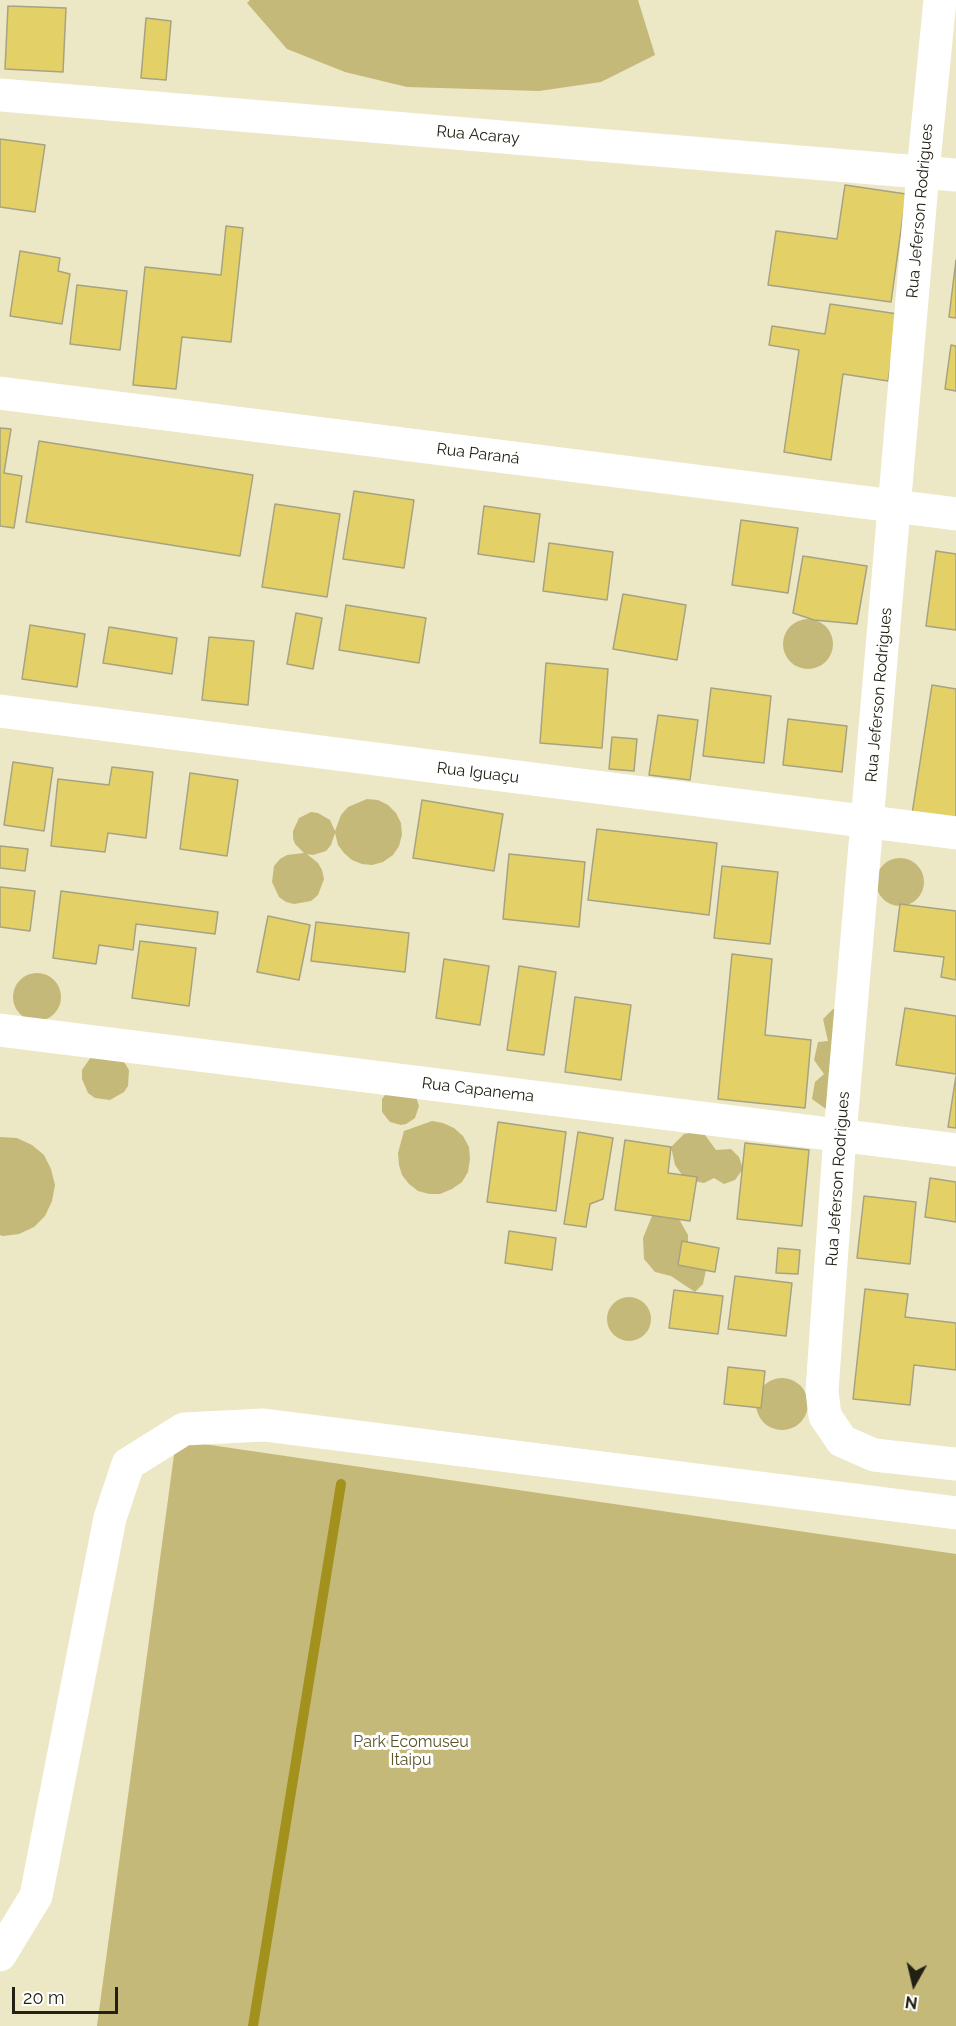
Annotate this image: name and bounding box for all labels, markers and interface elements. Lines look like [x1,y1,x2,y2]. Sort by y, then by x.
street label: Rua Acaray [436,122,520,148]
street label: Rua Jeferson Rodrigues [903,123,937,299]
street label: Rua Paraná [435,439,521,469]
street label: Rua Jeferson Rodrigues [862,607,896,783]
street label: Rua Iguaçu [436,758,520,788]
street label: Rua Capanema [421,1074,535,1106]
street label: Rua Jeferson Rodrigues [822,1091,854,1267]
park label: Park Ecomuseu Itaipu [353,1732,469,1770]
north arrow [884,1954,944,2014]
scale bar [15,1975,122,2013]
text: 20 m [23,1987,65,2008]
text: N [904,1992,919,2013]

